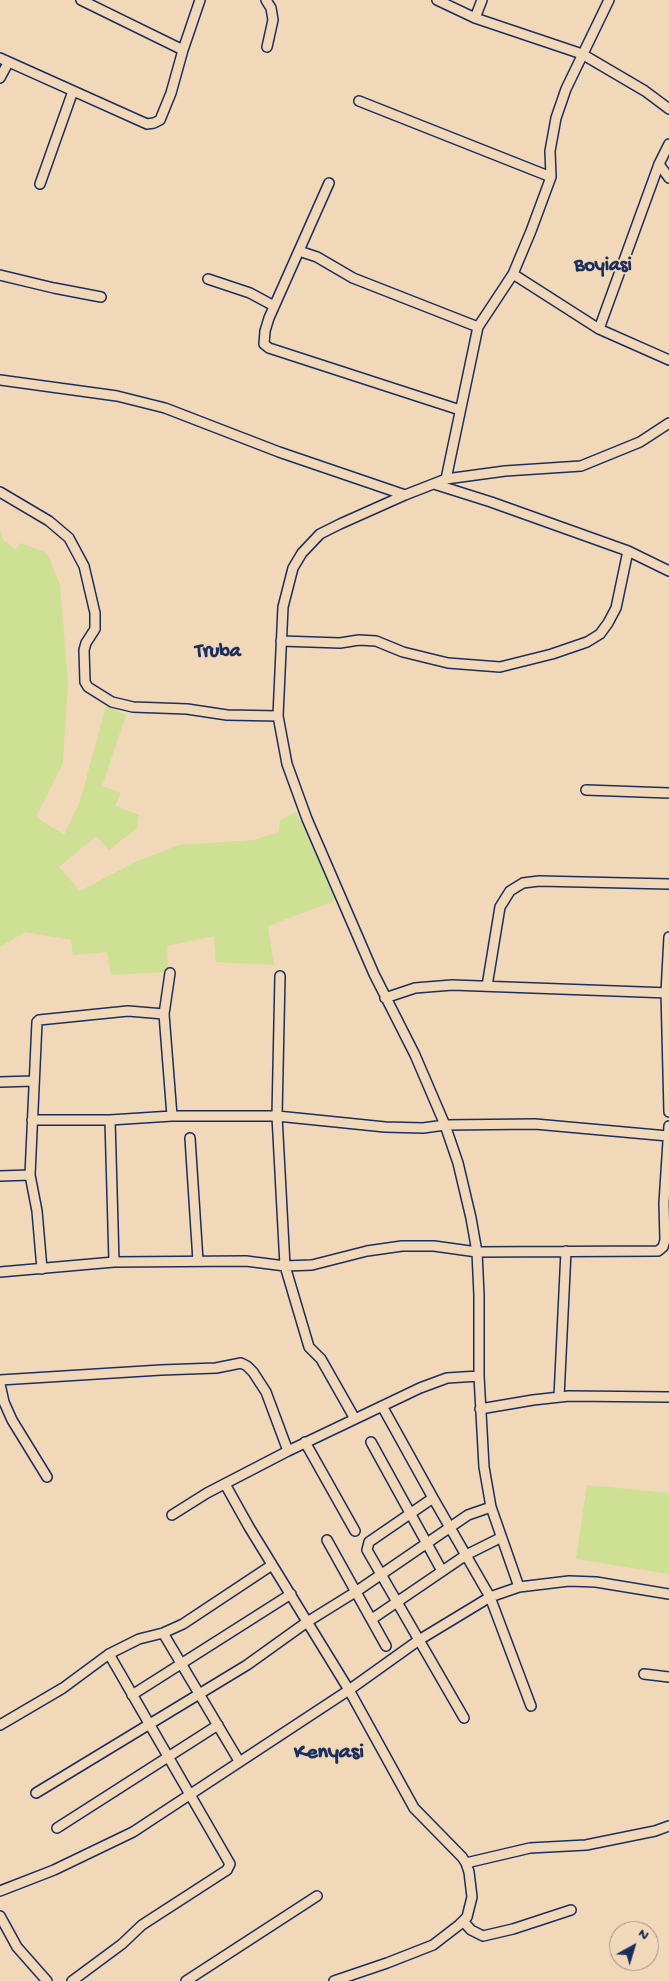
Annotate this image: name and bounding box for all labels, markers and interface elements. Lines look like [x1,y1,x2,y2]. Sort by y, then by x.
district label: Boyiasi [574,255,632,279]
district label: Truba [195,641,241,665]
district label: Kenyasi [294,1741,364,1767]
north arrow [609,1921,659,1971]
text: N [634,1925,652,1944]

